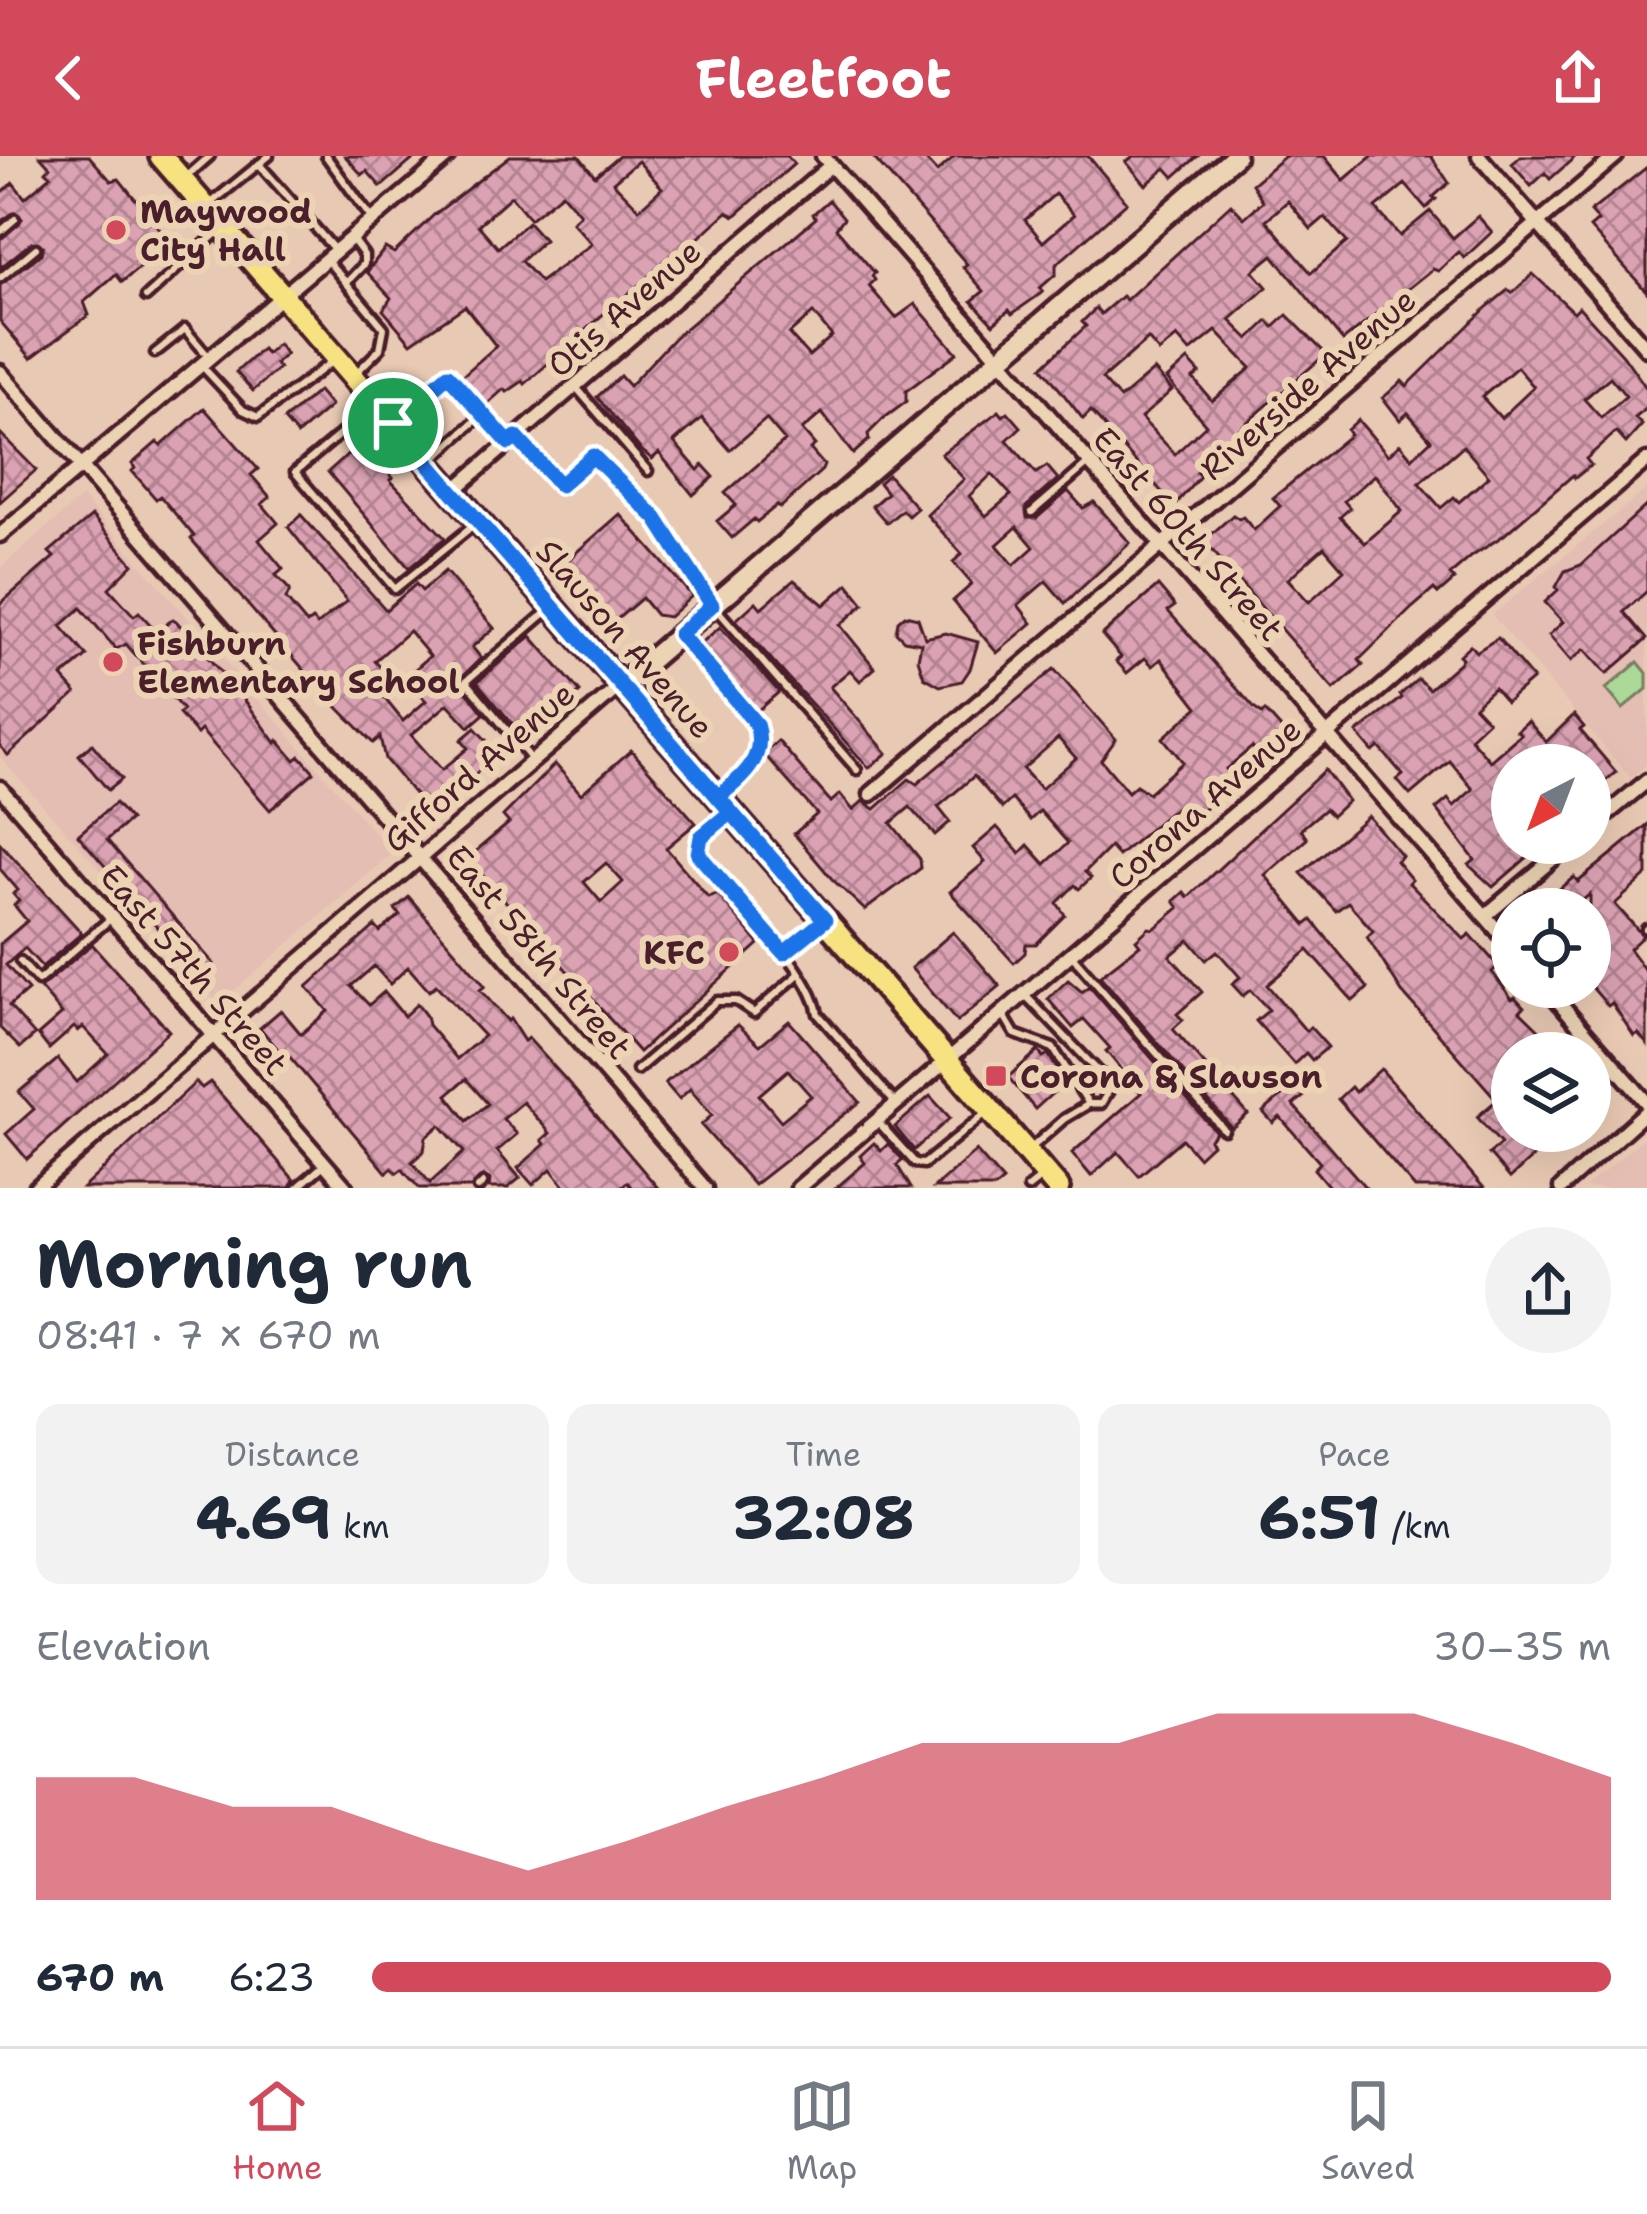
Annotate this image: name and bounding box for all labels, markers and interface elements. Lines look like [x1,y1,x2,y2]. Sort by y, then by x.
text: Fleetfoot [695,42,952,114]
icon: back [36,45,102,111]
icon: share [1545,45,1611,111]
place label: Maywood City Hall [140,189,312,272]
marker: Maywood City Hall [103,217,129,243]
street label: Otis Avenue [537,229,711,387]
street label: Riverside Avenue [1190,278,1426,490]
pin [342,372,444,474]
icon: arrive [360,390,426,456]
street label: East 60th Street [1082,417,1294,651]
street label: Slauson Avenue [526,530,724,748]
place label: Fishburn Elementary School [137,621,460,704]
marker: Fishburn Elementary School [100,649,126,675]
street label: Gifford Avenue [374,671,584,863]
street label: Corona Avenue [1099,707,1311,899]
north arrow [1491,744,1611,864]
map controls [1491,744,1611,1152]
street label: East 58th Street [436,835,642,1069]
street label: East 57th Street [90,855,298,1085]
button: locate [1491,888,1611,1008]
place label: KFC [643,930,705,975]
marker: KFC [716,939,742,965]
button: layers [1491,1032,1611,1152]
place label: Corona & Slauson [1020,1054,1322,1099]
marker: Corona & Slauson [983,1063,1009,1089]
text: Morning run [36,1220,472,1308]
button: share [1485,1227,1611,1353]
text: 08:41 · 7 × 670 m [36,1309,381,1361]
text: Distance [225,1432,360,1477]
text: Time [786,1432,861,1477]
text: Pace [1318,1432,1391,1477]
text: 4.69 [195,1477,332,1557]
text: 32:08 [732,1477,915,1557]
text: 6:51 [1258,1477,1381,1557]
text: km [332,1504,390,1549]
text: /km [1381,1504,1451,1549]
text: Elevation [36,1620,211,1672]
text: 30–35 m [1433,1620,1611,1672]
text: 670 m [36,1951,164,2003]
text: 6:23 [228,1951,315,2003]
tab: Home [232,2073,323,2190]
tab: Map [787,2073,857,2190]
tab: Saved [1321,2073,1415,2190]

